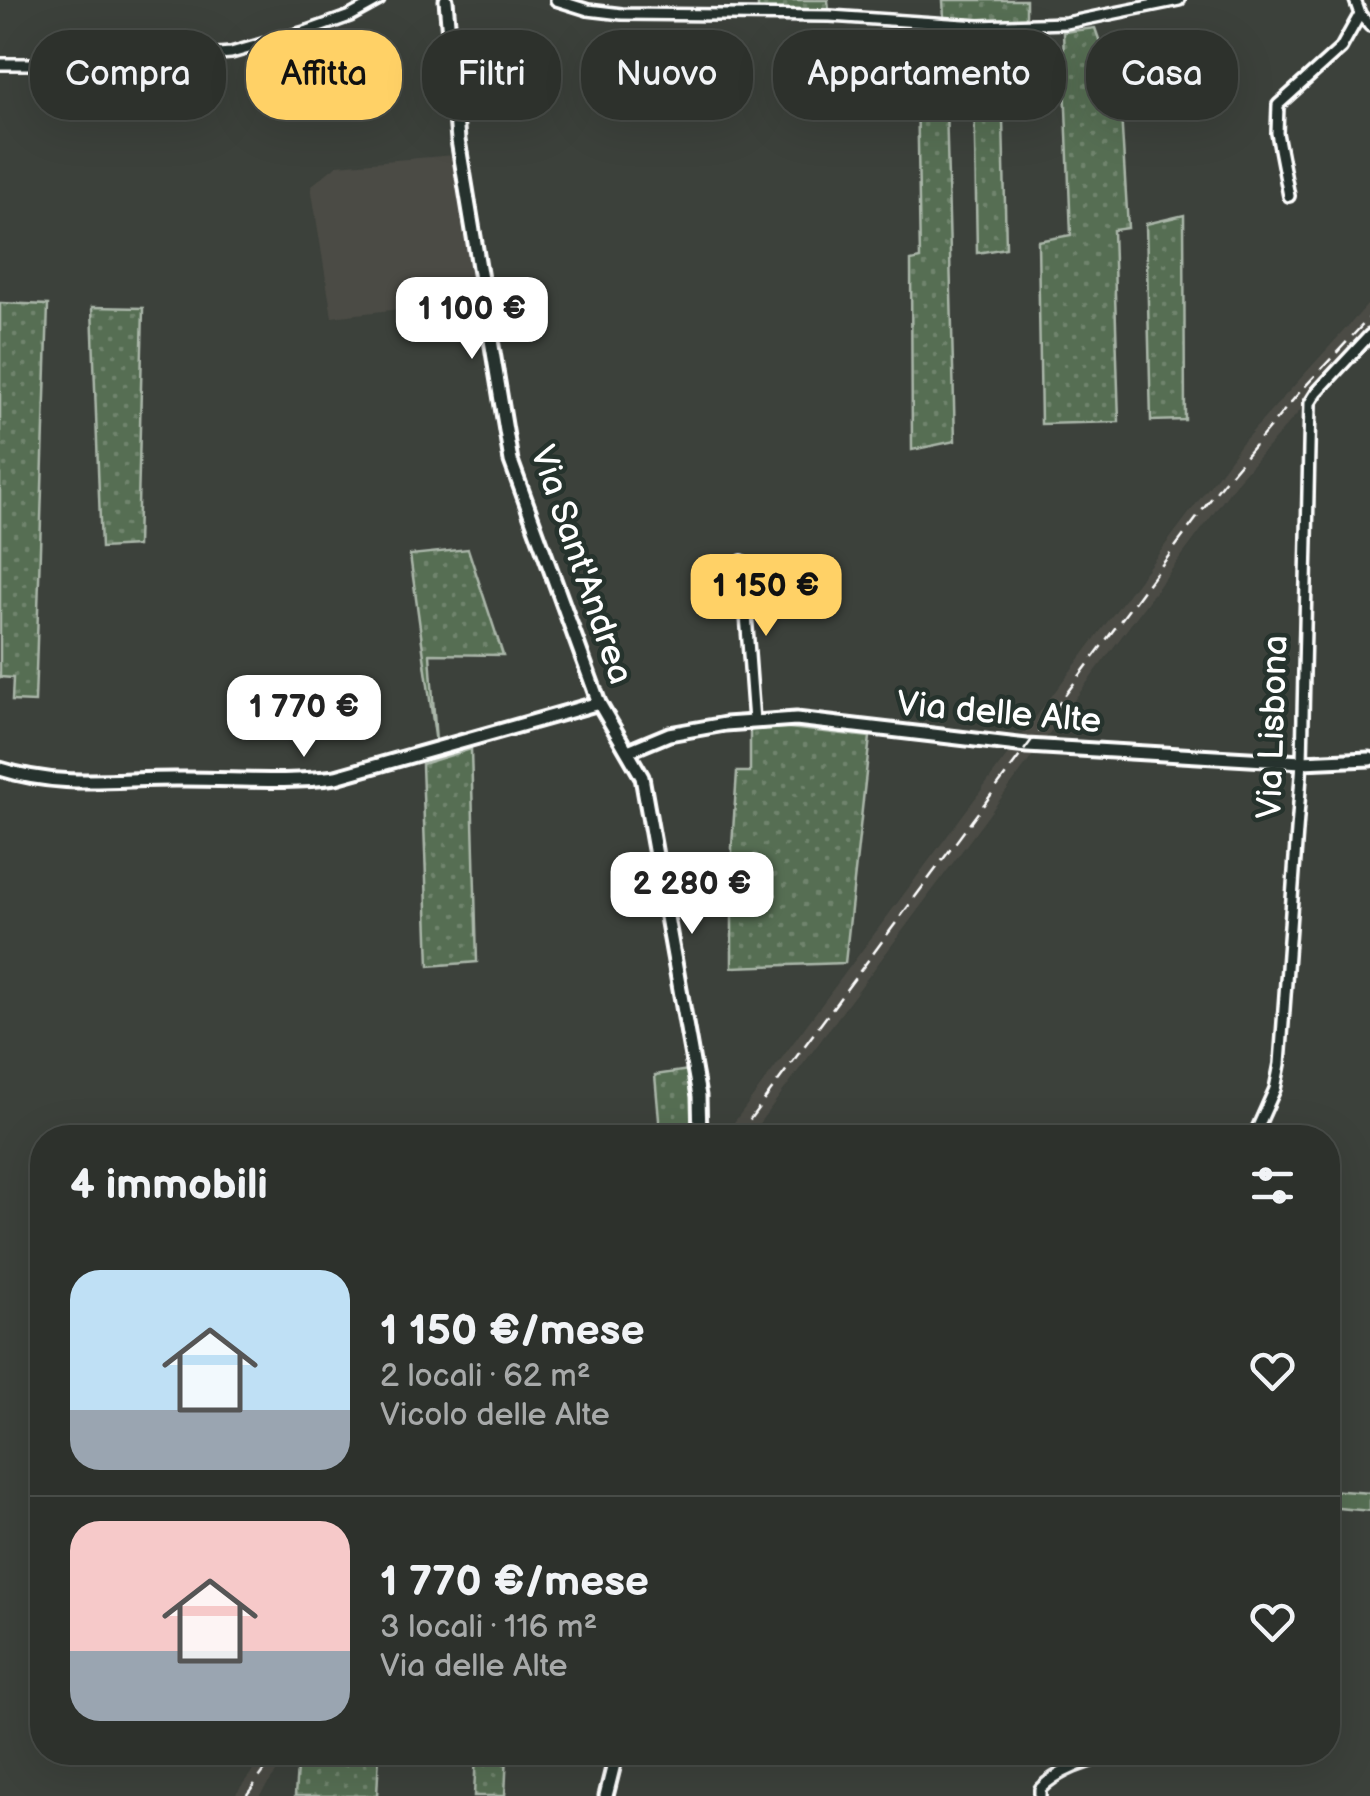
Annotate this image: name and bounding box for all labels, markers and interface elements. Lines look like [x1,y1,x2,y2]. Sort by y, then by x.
chip: Compra [30,30,226,120]
chip: Affitta [246,30,402,120]
chip: Filtri [422,30,561,120]
chip: Nuovo [581,30,753,120]
chip: Appartamento [773,30,1066,120]
chip: Casa [1086,30,1238,120]
pin: 1 100 € [380,277,564,362]
text: 1 100 € [418,290,526,329]
street label: Via Sant'Andrea [520,440,642,690]
pin: 1 150 € [674,554,858,639]
text: 1 150 € [713,567,819,606]
street label: Via Lisbona [1248,634,1298,820]
pin: 1 770 € [212,675,396,760]
street label: Via delle Alte [895,683,1103,743]
text: 1 770 € [249,688,359,727]
pin: 2 280 € [600,852,784,937]
text: 2 280 € [633,865,751,904]
icon: filters [1245,1158,1300,1213]
text: 4 immobili [70,1160,268,1211]
text: 1 150 €/mese [380,1306,645,1357]
icon: home [150,1310,270,1430]
icon: heart [1245,1343,1300,1398]
text: 2 locali · 62 m² [380,1357,591,1396]
text: Vicolo delle Alte [380,1396,610,1435]
text: 1 770 €/mese [380,1557,649,1608]
icon: home [150,1561,270,1681]
icon: heart [1245,1594,1300,1649]
text: 3 locali · 116 m² [380,1608,597,1647]
text: Via delle Alte [380,1647,568,1686]

